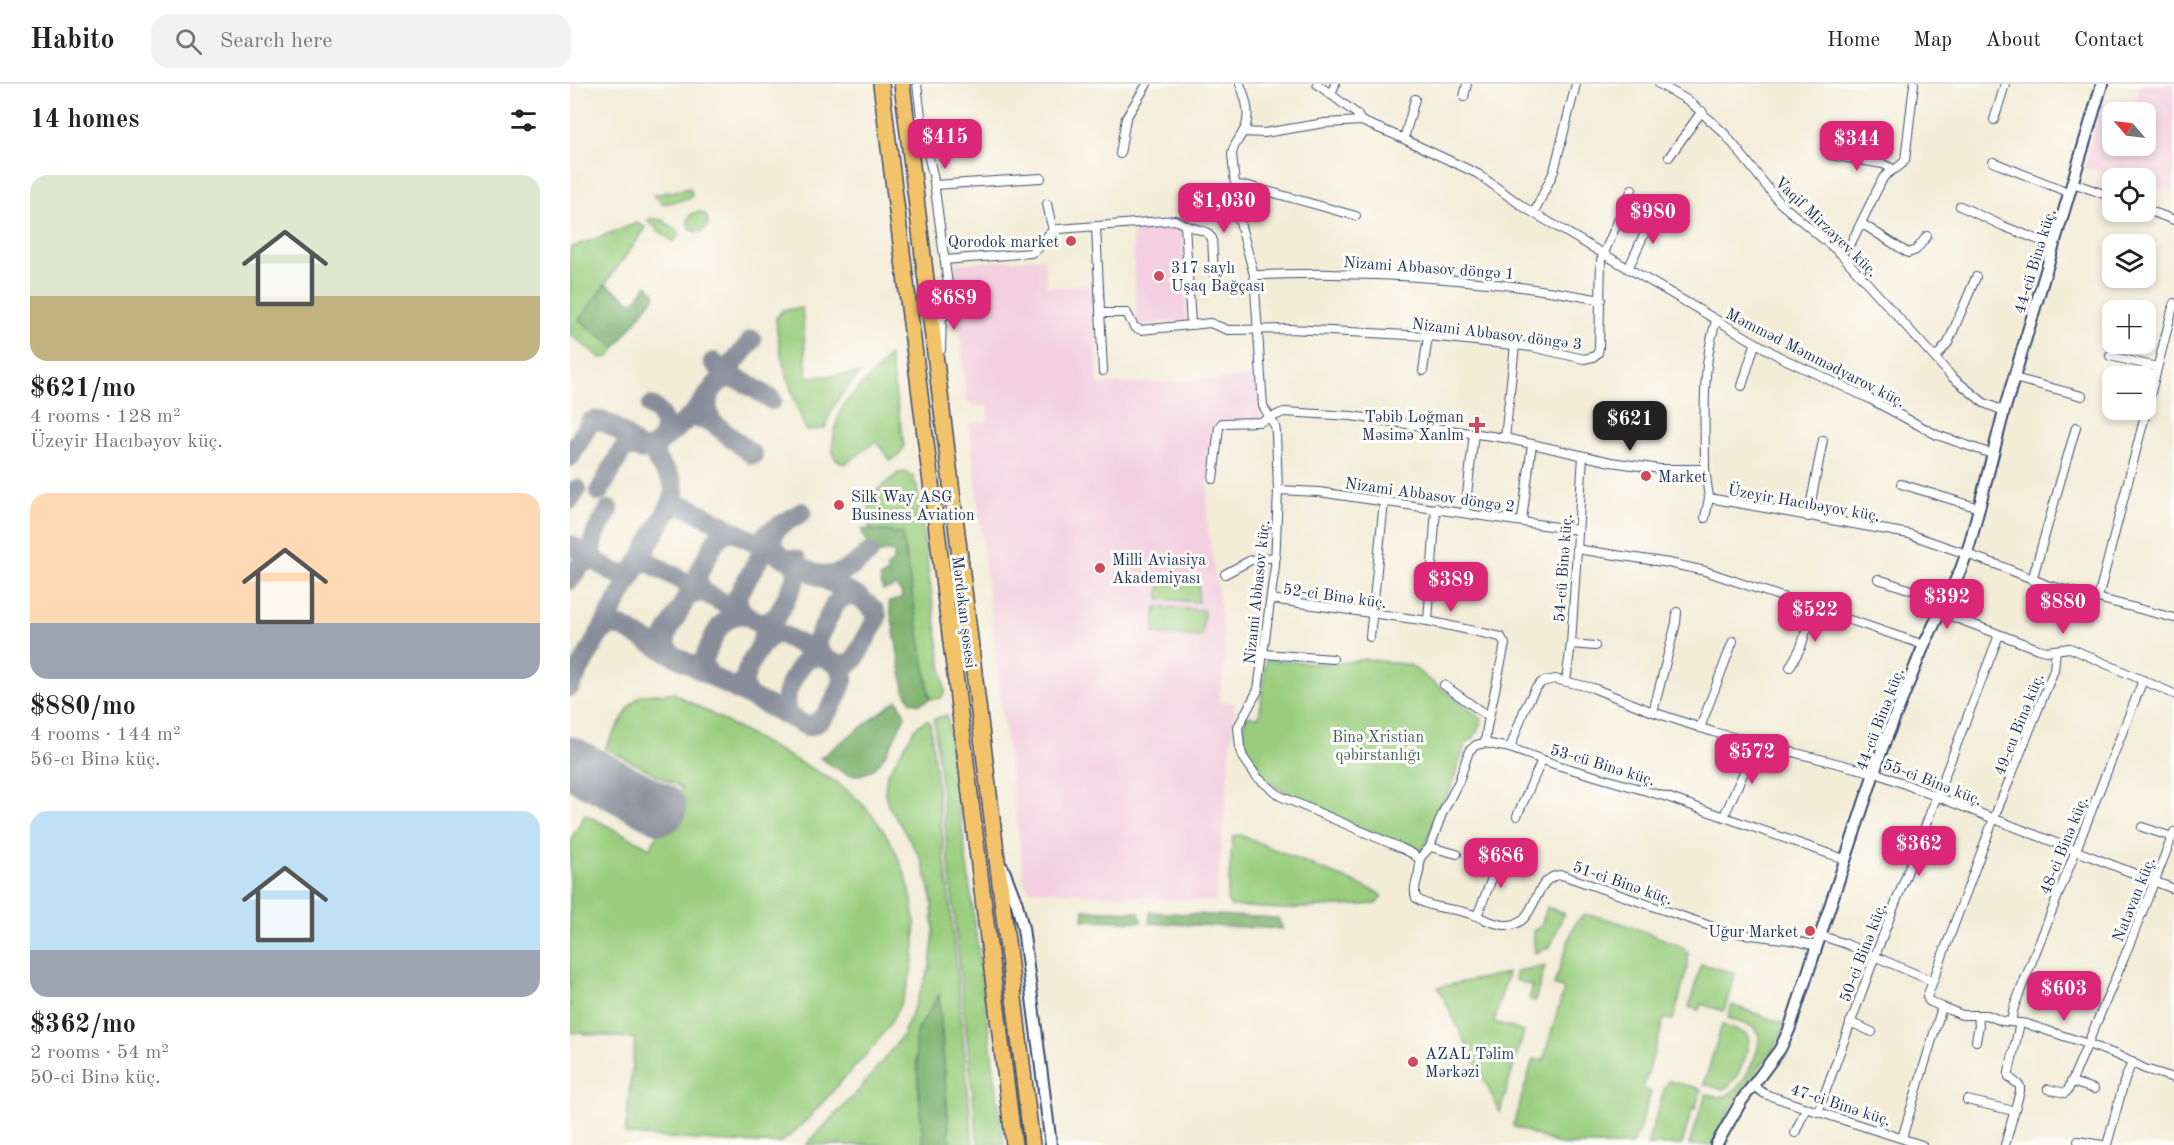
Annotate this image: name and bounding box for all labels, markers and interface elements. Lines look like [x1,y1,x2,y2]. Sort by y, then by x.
search box [151,14,571,68]
icon: search [172,25,205,58]
text: Habito [30,27,115,55]
text: Search here [220,30,332,52]
text: Home [1827,30,1880,51]
text: Map [1913,30,1952,51]
text: About [1985,30,2041,51]
text: Contact [2074,30,2144,51]
north arrow [2102,102,2156,156]
map controls [2102,102,2156,420]
icon: filters [507,104,540,137]
text: 14 homes [30,107,139,133]
pin: $415 [909,119,981,170]
pin: $344 [1821,121,1893,172]
text: $415 [922,128,968,148]
text: $344 [1834,130,1880,150]
button: locate [2102,168,2156,222]
street label: Vaqif Mirzəyev küç. [1771,174,1880,280]
pin: $1,030 [1175,183,1273,234]
text: $1,030 [1192,192,1256,212]
pin: $980 [1617,194,1689,245]
text: $980 [1630,203,1676,223]
street label: 44-cü Binə küç. [2012,207,2059,316]
icon: home [231,214,339,322]
marker: Qorodok market [1064,234,1078,248]
button: layers [2102,234,2156,288]
place label: Qorodok market [948,235,1059,251]
street label: Nizami Abbasov döngə 1 [1343,255,1515,283]
place label: 317 saylı Uşaq Bağçası [1171,261,1265,295]
marker: 317 saylı Uşaq Bağçası [1152,269,1166,283]
pin: $689 [918,280,990,331]
text: $689 [931,289,977,309]
button: + [2102,300,2156,354]
street label: Məmməd Məmmədyarov küç. [1723,306,1907,411]
street label: Nizami Abbasov döngə 3 [1411,317,1583,353]
button: − [2102,366,2156,420]
text: $621/mo [30,376,136,402]
pin: $621 [1594,401,1666,452]
text: 4 rooms · 128 m² [30,407,180,427]
place label: Təbib Loğman Məsimə Xanlm [1362,410,1464,444]
text: $621 [1607,410,1653,430]
marker: Təbib Loğman Məsimə Xanlm [1468,416,1486,434]
text: Üzeyir Hacıbəyov küç. [30,432,223,452]
marker: Market [1639,469,1653,483]
place label: Market [1658,470,1708,486]
street label: Nizami Abbasov döngə 2 [1344,476,1516,516]
street label: Üzeyir Hacıbəyov küç. [1726,479,1882,525]
place label: Silk Way ASG Business Aviation [851,490,975,524]
marker: Silk Way ASG Business Aviation [832,498,846,512]
street label: 54-cü Binə küç. [1552,513,1576,623]
street label: Nizami Abbasov küç. [1242,519,1274,665]
icon: home [231,532,339,640]
place label: Milli Aviasiya Akademiyası [1112,553,1206,587]
street label: Mərdəkan şosesi [948,555,978,669]
marker: Milli Aviasiya Akademiyası [1093,561,1107,575]
pin: $389 [1415,562,1487,613]
text: $389 [1428,571,1474,591]
pin: $392 [1911,579,1983,630]
street label: 52-ci Binə küç. [1282,582,1388,612]
pin: $880 [2027,584,2099,635]
text: $392 [1924,588,1970,608]
pin: $522 [1779,592,1851,643]
text: $880 [2040,593,2086,613]
text: $522 [1792,601,1838,621]
street label: 44-cü Binə küç. [1854,666,1908,773]
street label: 49-cu Binə küç. [1992,671,2048,778]
text: $880/mo [30,694,136,720]
text: 4 rooms · 144 m² [30,725,180,745]
park label: Binə Xristian qəbirstanlığı [1332,730,1424,764]
pin: $572 [1716,734,1788,785]
street label: 53-cü Binə küç. [1548,742,1657,789]
text: $572 [1729,743,1775,763]
text: 56-cı Binə küç. [30,750,161,770]
street label: 55-ci Binə küç. [1881,757,1984,809]
street label: 48-ci Binə küç. [2038,794,2092,897]
pin: $362 [1883,826,1955,877]
text: $362 [1896,835,1942,855]
pin: $686 [1465,838,1537,889]
text: $686 [1478,847,1524,867]
icon: home [231,850,339,958]
street label: Natəvan küç. [2111,855,2159,944]
street label: 51-ci Binə küç. [1570,859,1674,908]
street label: 50-ci Binə küç. [1838,901,1890,1004]
marker: Uğur Market [1803,924,1817,938]
place label: Uğur Market [1708,925,1798,941]
pin: $603 [2028,971,2100,1022]
text: $603 [2041,980,2087,1000]
text: $362/mo [30,1012,136,1038]
text: 2 rooms · 54 m² [30,1043,169,1063]
place label: AZAL Təlim Mərkəzi [1425,1047,1514,1081]
marker: AZAL Təlim Mərkəzi [1406,1055,1420,1069]
text: 50-ci Binə küç. [30,1068,161,1088]
street label: 47-ci Binə küç. [1788,1082,1893,1130]

